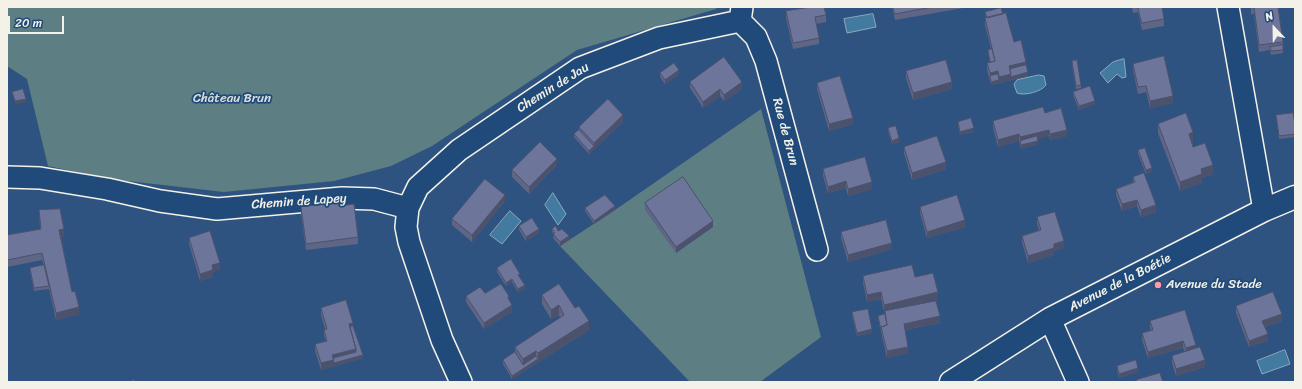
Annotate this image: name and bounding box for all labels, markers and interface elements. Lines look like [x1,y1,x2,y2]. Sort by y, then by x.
text: N [1262,6,1276,27]
scale bar [10,8,66,34]
north arrow [1254,8,1294,48]
text: 20 m [15,12,42,34]
street label: Chemin de Jau [514,60,592,116]
park label: Château Brun [193,91,271,107]
street label: Rue de Brun [768,96,802,168]
street label: Chemin de Lapey [251,191,347,213]
street label: Avenue de la Boétie [1066,251,1174,315]
place label: Avenue du Stade [1166,277,1262,293]
marker: Avenue du Stade [1153,280,1163,290]

